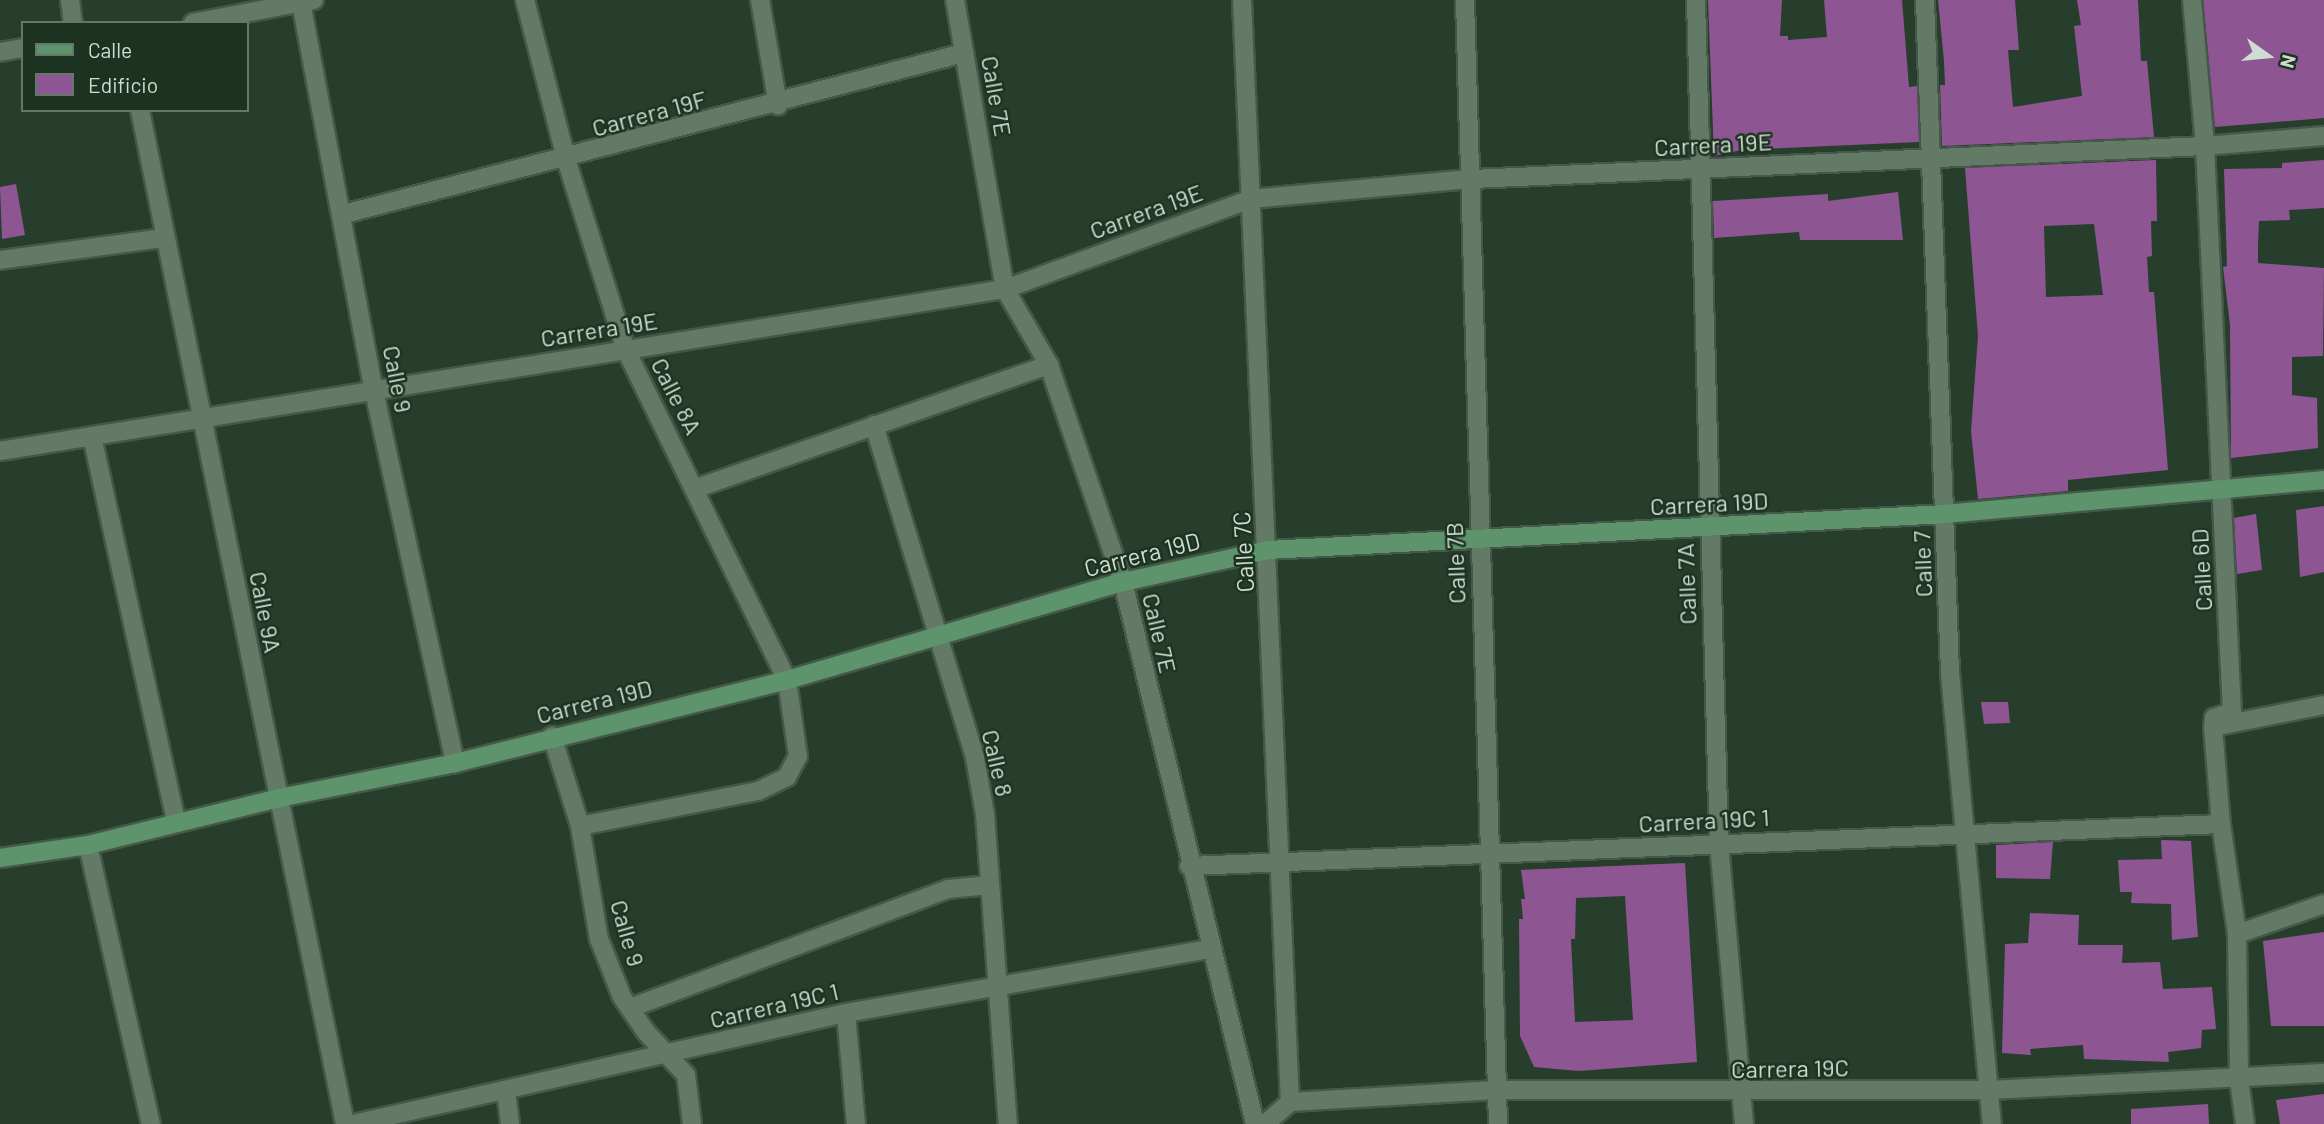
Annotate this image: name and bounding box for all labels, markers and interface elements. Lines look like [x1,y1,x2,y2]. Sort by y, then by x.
legend [21,21,248,112]
north arrow [2233,21,2303,91]
text: Calle [88,37,132,62]
text: N [2276,52,2302,71]
street label: Calle 7E [976,54,1018,138]
text: Edificio [88,72,158,97]
street label: Carrera 19F [589,84,709,142]
street label: Carrera 19E [1653,127,1773,161]
street label: Carrera 19E [1086,177,1206,245]
street label: Carrera 19E [538,306,660,352]
street label: Calle 9 [377,343,419,415]
street label: Calle 8A [645,353,709,439]
street label: Carrera 19D [1649,486,1769,520]
street label: Calle 7C [1226,511,1260,593]
street label: Calle 7B [1439,522,1471,604]
street label: Carrera 19D [1081,526,1203,582]
street label: Calle 6D [2184,528,2218,612]
street label: Calle 7 [1906,530,1938,598]
street label: Calle 7A [1670,543,1702,625]
street label: Calle 9A [244,569,288,655]
street label: Calle 7E [1137,590,1183,676]
street label: Carrera 19D [533,673,655,729]
street label: Calle 8 [976,727,1020,799]
street label: Carrera 19C 1 [1638,802,1770,838]
street label: Calle 9 [605,896,651,970]
street label: Carrera 19C 1 [707,976,841,1034]
street label: Carrera 19C [1731,1053,1849,1083]

